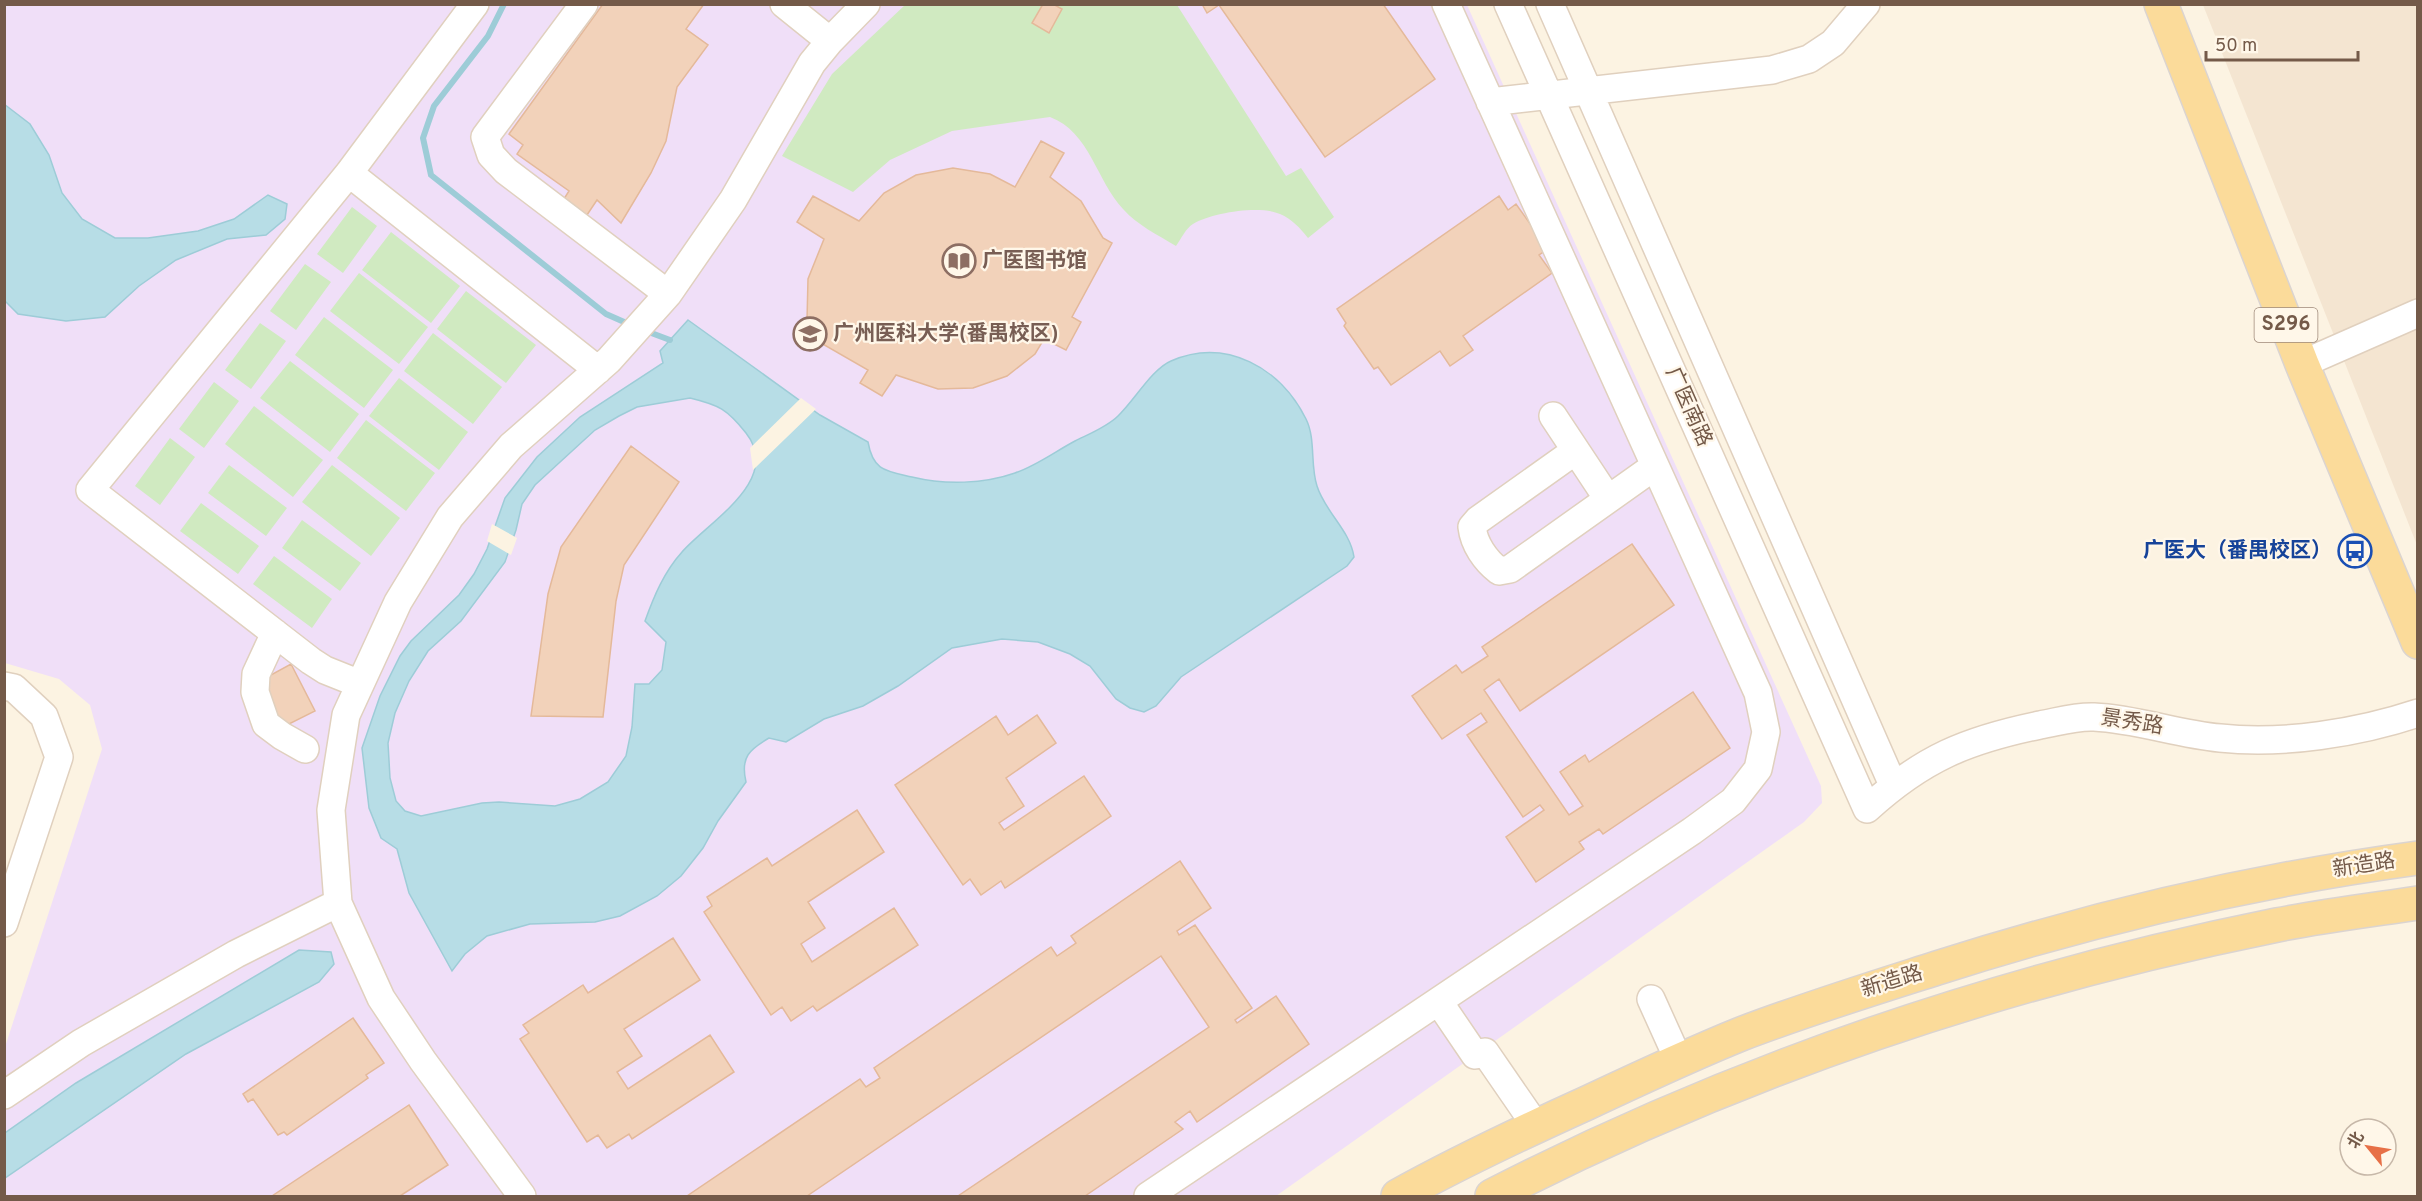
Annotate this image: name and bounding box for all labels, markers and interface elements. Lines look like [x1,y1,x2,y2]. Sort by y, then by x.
scale bar [2206,24,2358,62]
text: 50 m [2215,35,2257,58]
library icon: 广医图书馆 [941,243,977,279]
place label: 广医图书馆 [982,248,1087,275]
road number: S296 [2254,308,2318,342]
school or university icon: 广州医科大学(番禺校区) [792,316,828,352]
place label: 广州医科大学(番禺校区) [833,321,1059,348]
street label: 广医南路 [1659,363,1717,451]
bus stop icon: 广医大（番禺校区） [2337,533,2373,569]
place label: 广医大（番禺校区） [2143,538,2332,565]
street label: 景秀路 [2099,705,2165,741]
street label: 新造路 [2331,848,2397,884]
street label: 新造路 [1858,960,1926,1004]
north arrow [2338,1117,2398,1177]
text: 北 [2344,1129,2369,1152]

